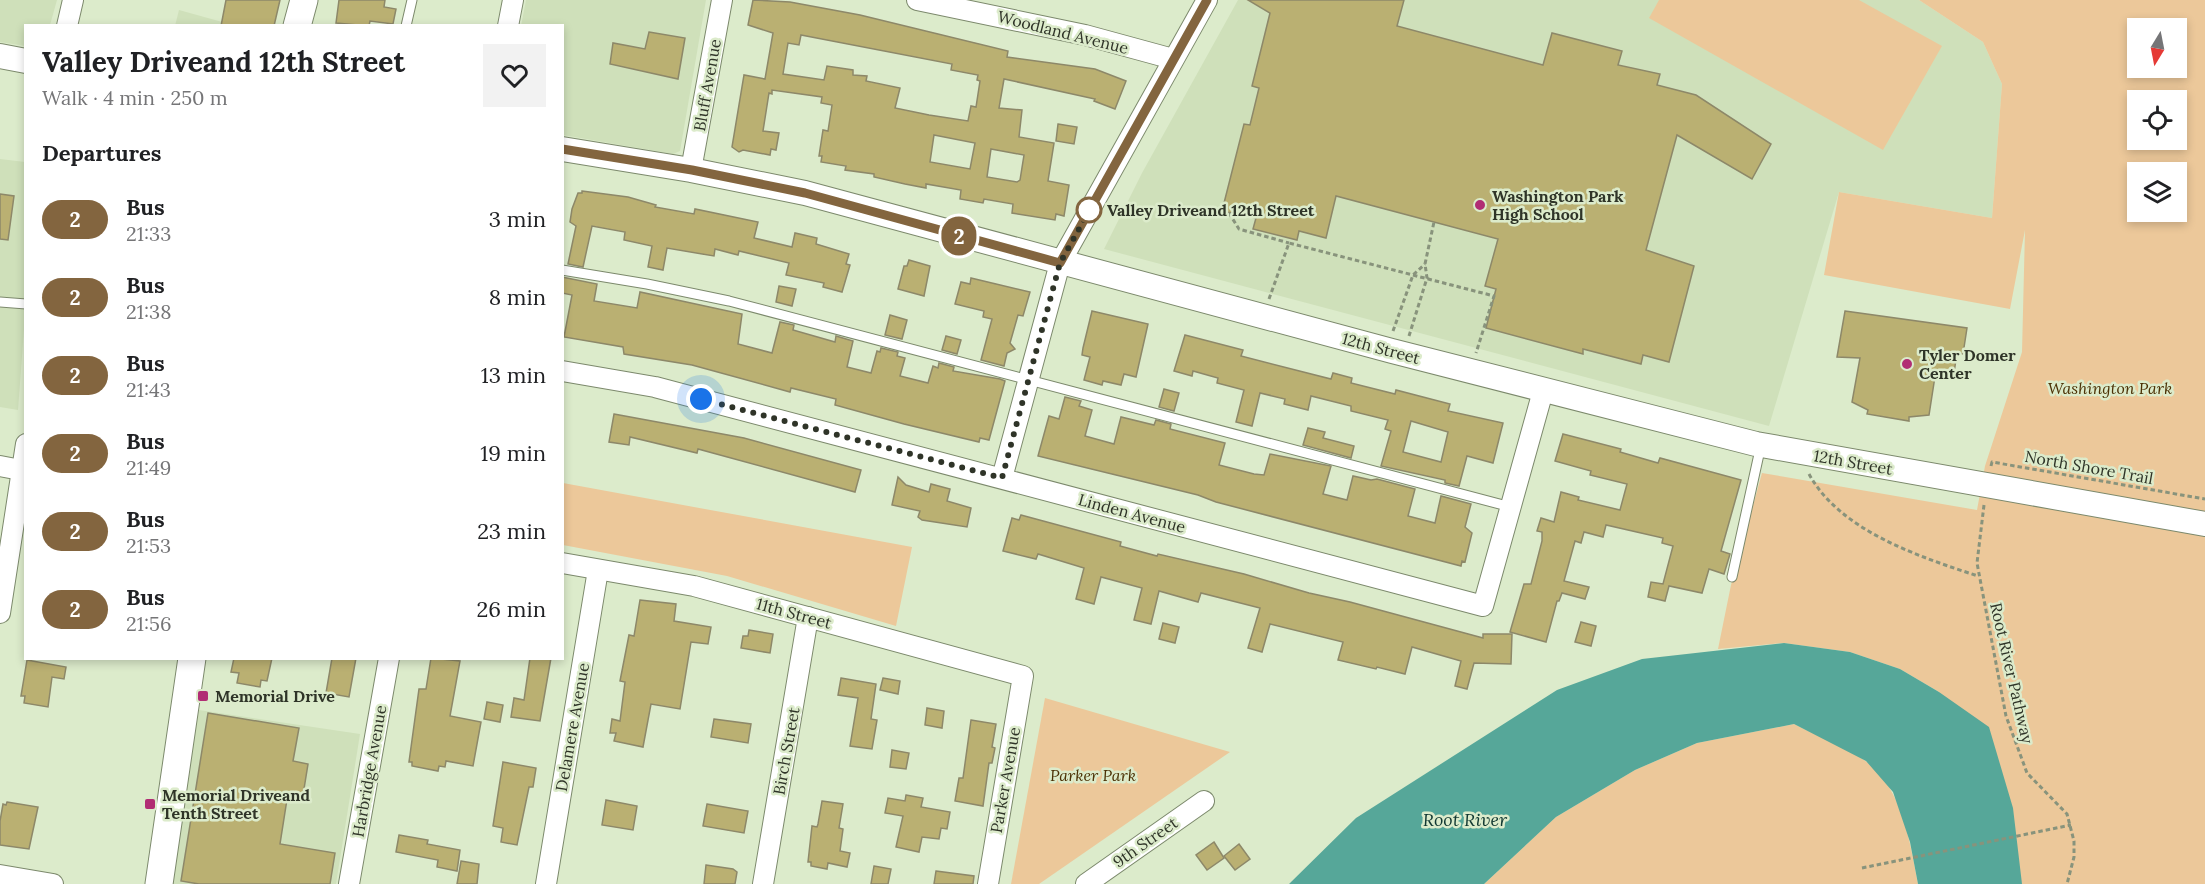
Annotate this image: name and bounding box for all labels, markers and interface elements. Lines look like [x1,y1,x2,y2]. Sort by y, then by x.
street label: Woodland Avenue [996,6,1131,58]
north arrow [2127,18,2187,78]
map controls [2127,18,2187,222]
street label: Bluff Avenue [689,37,725,133]
text: Valley Driveand 12th Street [42,44,405,80]
button: heart [483,44,546,107]
text: Walk · 4 min · 250 m [42,85,228,110]
button: locate [2127,90,2187,150]
text: Departures [42,139,161,167]
button: layers [2127,162,2187,222]
place label: Washington Park High School [1492,186,1624,224]
text: Bus [126,193,165,221]
marker: Valley Driveand 12th Street [1076,197,1102,223]
marker: Washington Park High School [1473,198,1487,212]
place label: Valley Driveand 12th Street [1107,200,1315,220]
text: 3 min [489,205,546,233]
text: 2 [69,206,81,233]
line badge: 2 [940,216,978,256]
text: 21:33 [126,221,171,246]
text: 2 [953,223,965,250]
text: Bus [126,271,165,299]
text: 8 min [489,283,546,311]
text: 2 [69,284,81,311]
text: 21:38 [126,299,171,324]
street label: 12th Street [1340,328,1423,368]
place label: Tyler Domer Center [1919,345,2016,383]
text: Bus [126,349,165,377]
marker: Tyler Domer Center [1900,357,1914,371]
text: 13 min [481,361,546,389]
text: 2 [69,362,81,389]
text: 21:43 [126,377,171,402]
park label: Washington Park [2048,378,2172,398]
your location [686,384,716,414]
text: Bus [126,427,165,455]
text: 19 min [480,439,546,467]
text: 2 [69,440,81,467]
street label: 12th Street [1812,445,1895,479]
street label: North Shore Trail [2023,446,2155,488]
text: 21:49 [126,455,171,480]
street label: Linden Avenue [1076,489,1188,537]
text: Bus [126,505,165,533]
text: 23 min [477,517,546,545]
text: 2 [69,518,81,545]
text: 21:53 [126,533,171,558]
text: Bus [126,583,165,611]
street label: 11th Street [754,593,835,633]
text: 26 min [476,595,546,623]
text: 2 [69,596,81,623]
street label: Root River Pathway [1986,601,2038,746]
text: 21:56 [126,611,171,636]
street label: Delamere Avenue [551,661,593,793]
place label: Memorial Drive [215,686,335,706]
marker: Memorial Drive [196,689,210,703]
street label: Harbridge Avenue [348,703,391,839]
street label: Birch Street [768,705,804,796]
street label: Parker Avenue [986,725,1024,835]
park label: Parker Park [1050,765,1136,785]
place label: Memorial Driveand Tenth Street [162,785,311,823]
marker: Memorial Driveand Tenth Street [143,797,157,811]
water label: Root River [1423,808,1508,831]
street label: 9th Street [1109,812,1182,872]

